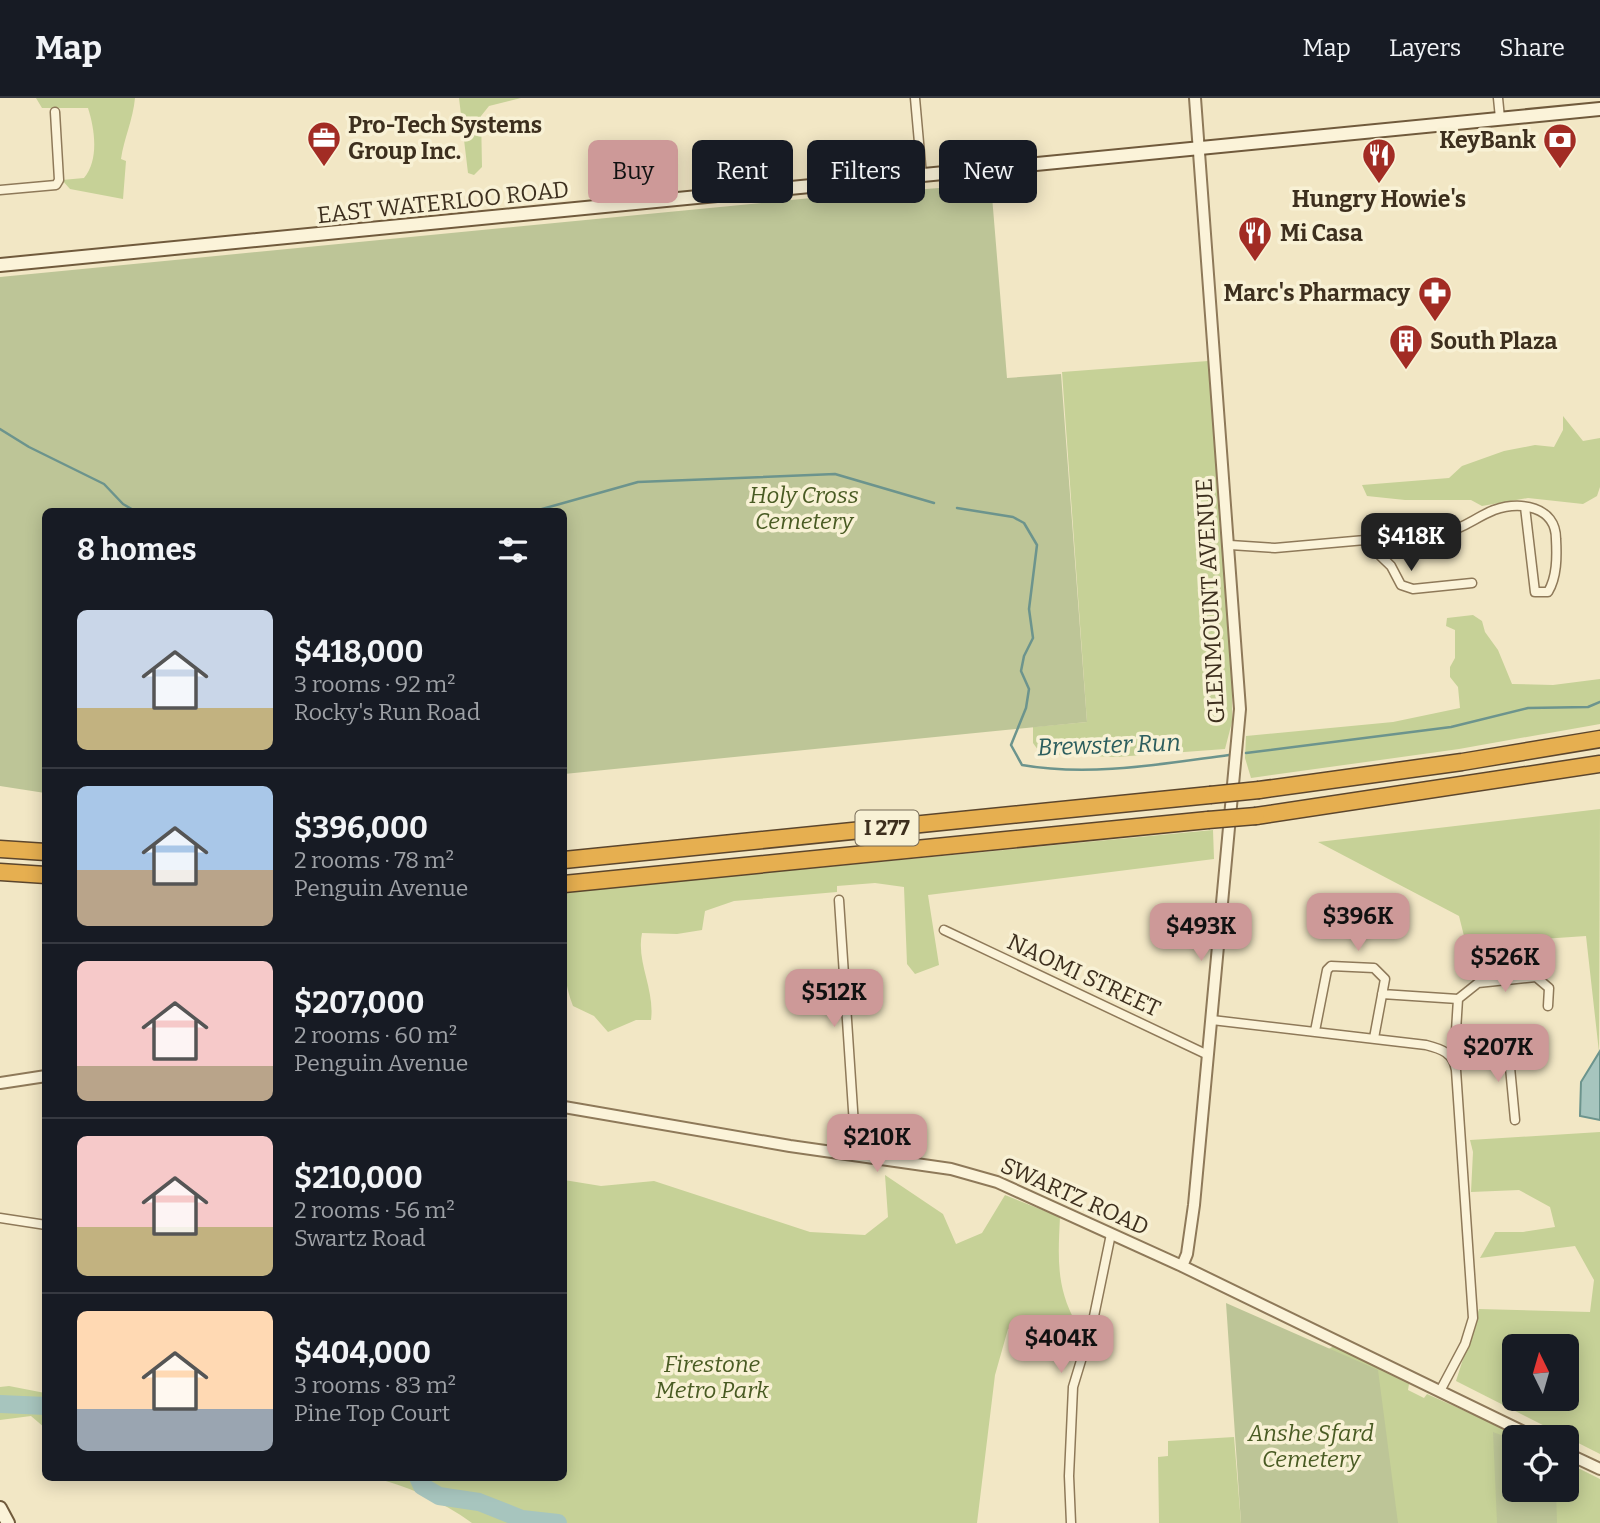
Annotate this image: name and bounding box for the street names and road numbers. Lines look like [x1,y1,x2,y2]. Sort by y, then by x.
street label: EAST WATERLOO ROAD [316,175,570,229]
street label: GLENMOUNT AVENUE [1190,478,1230,724]
road number: I 277 [856,810,918,846]
street label: NAOMI STREET [1003,927,1165,1023]
street label: SWARTZ ROAD [997,1151,1153,1241]

